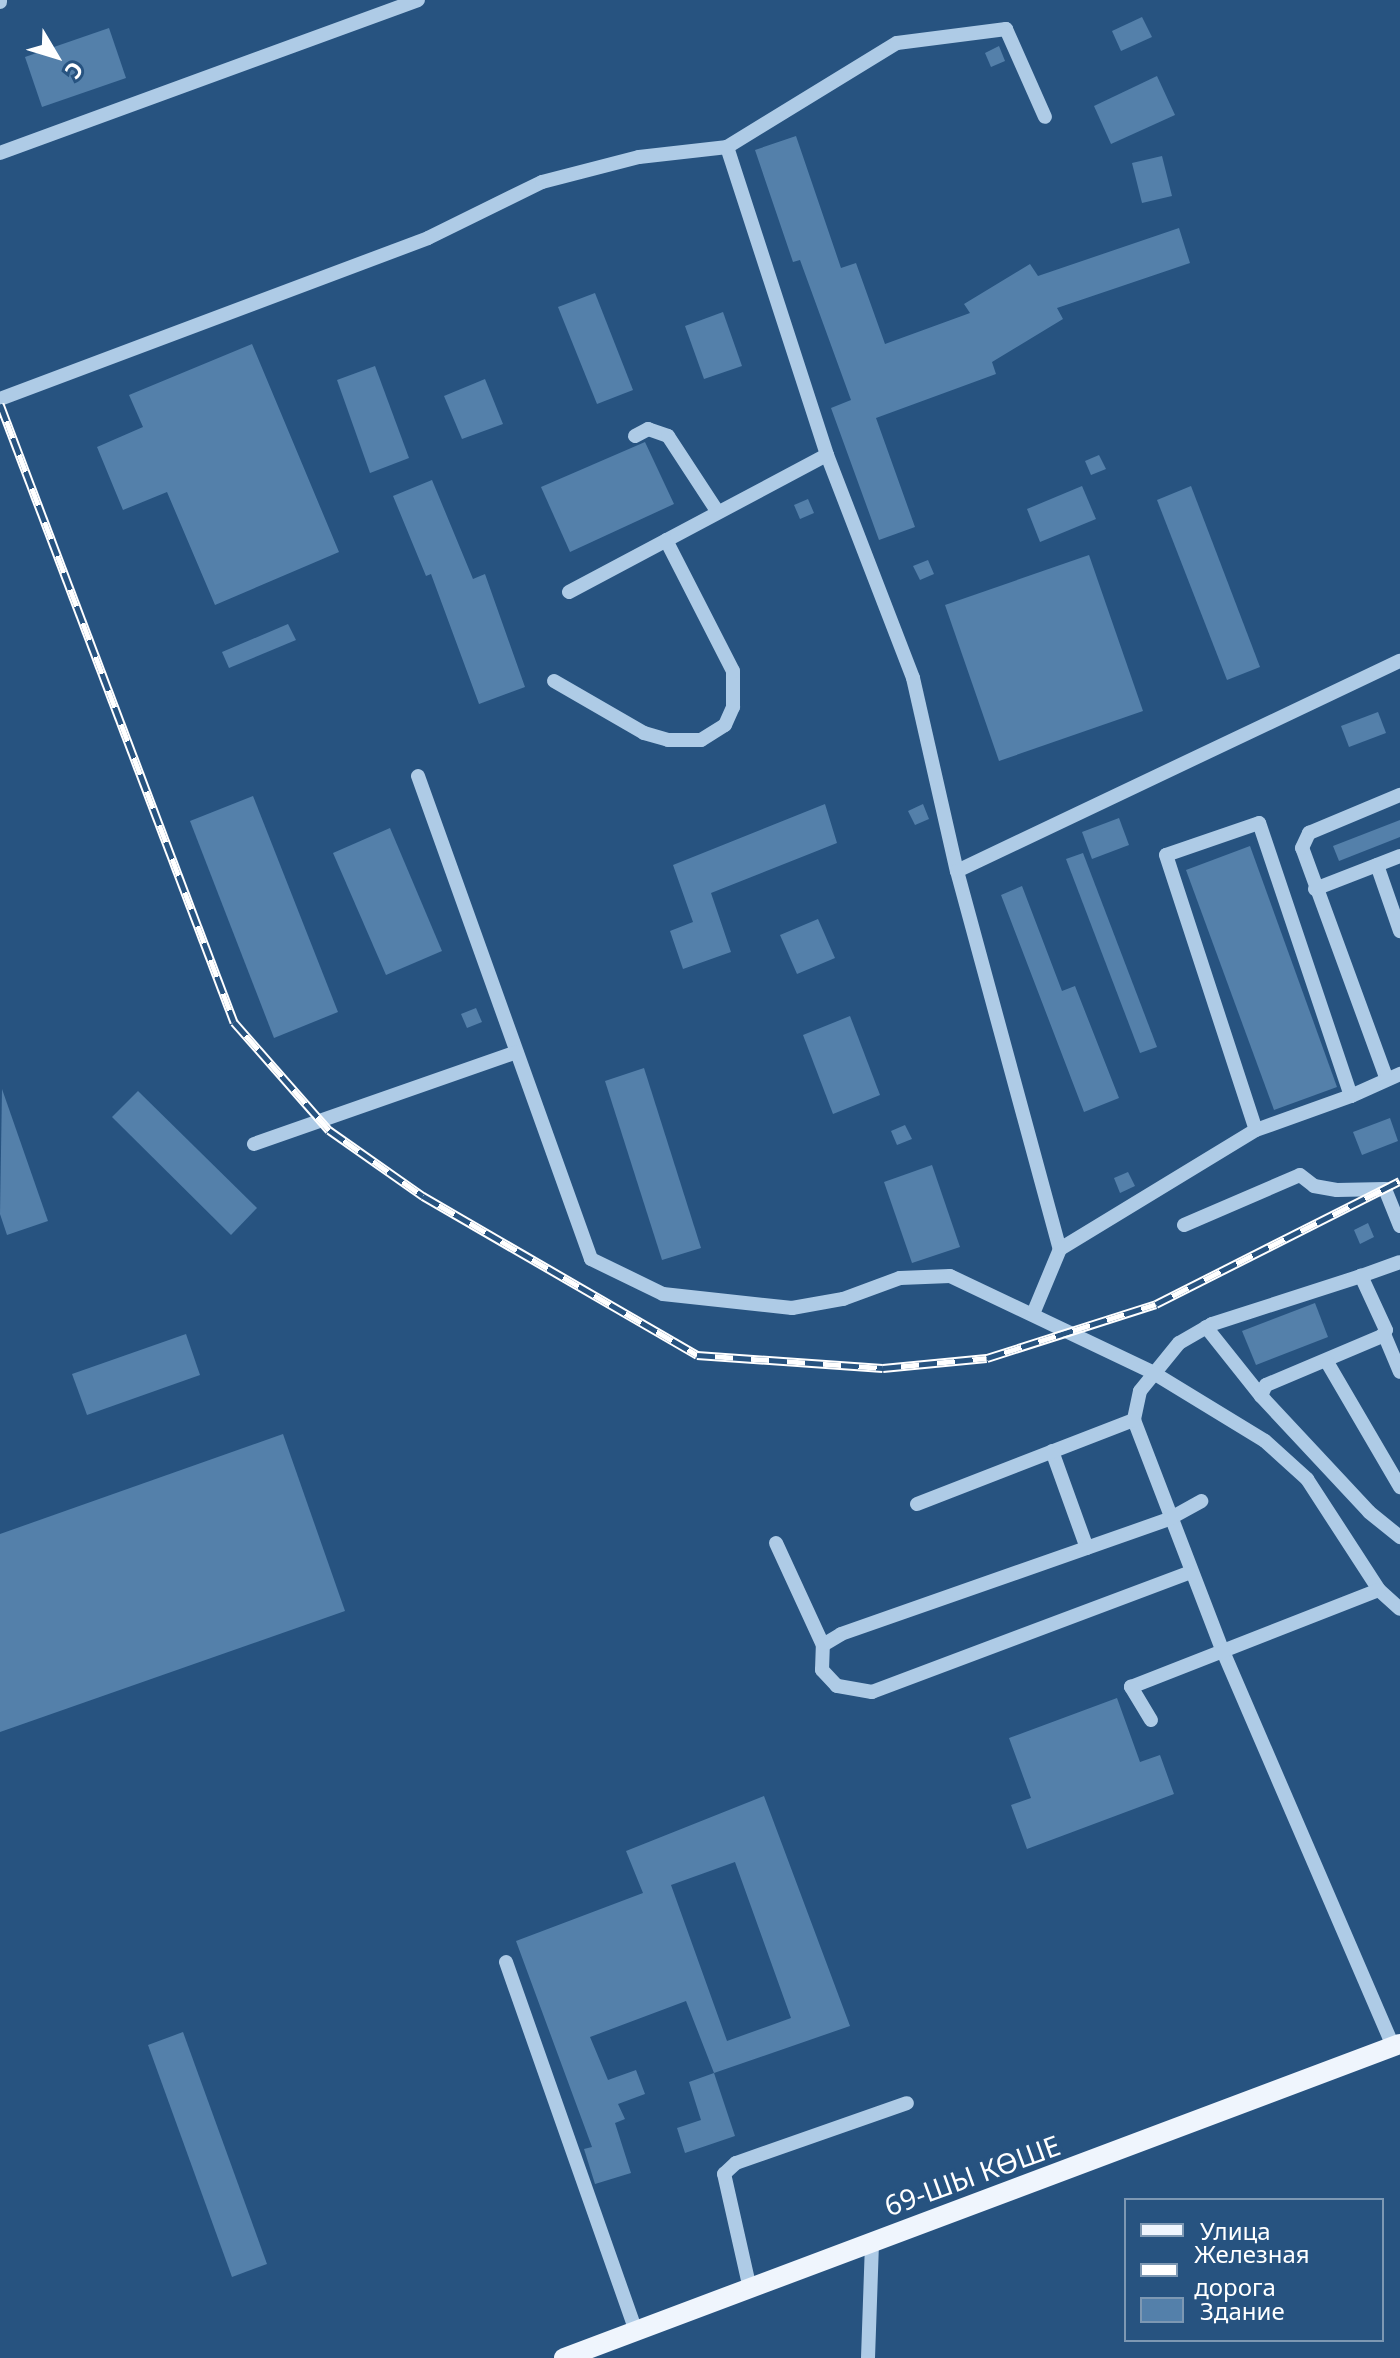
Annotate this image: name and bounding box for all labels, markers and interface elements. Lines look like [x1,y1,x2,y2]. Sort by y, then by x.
north arrow [16,16,96,96]
text: С [59,56,91,86]
street label: 69-ШЫ КӨШЕ [880,2128,1064,2222]
legend [1124,2198,1384,2342]
text: Улица [1200,2214,1271,2247]
text: Железная дорога [1194,2237,1310,2303]
text: Здание [1200,2294,1285,2327]

